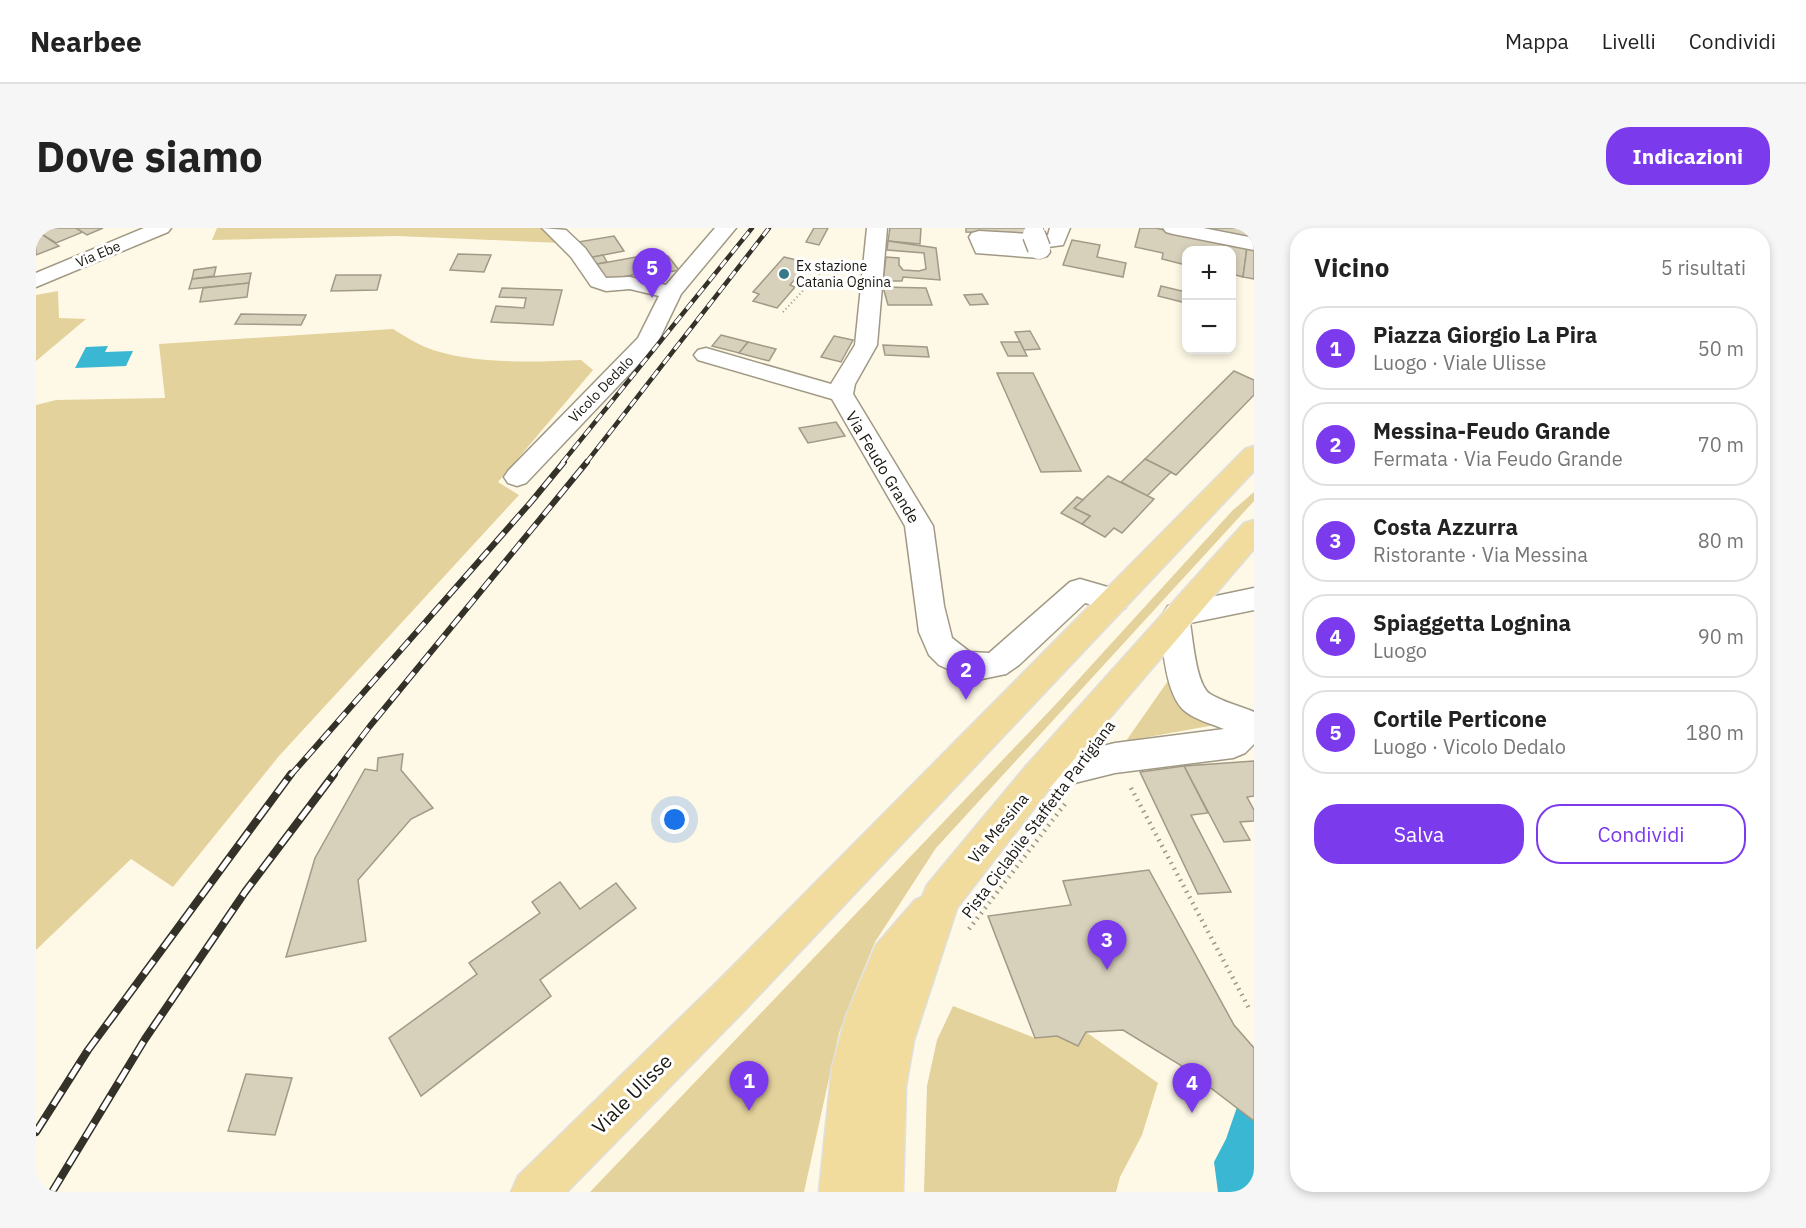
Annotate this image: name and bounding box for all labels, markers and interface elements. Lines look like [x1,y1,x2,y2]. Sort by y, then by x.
text: Nearbee [30,23,142,60]
text: Mappa [1505,27,1569,55]
text: Livelli [1602,27,1656,55]
text: Condividi [1689,27,1776,55]
button: Indicazioni [1606,127,1770,185]
text: Dove siamo [36,129,263,184]
street label: Via Ebe [73,236,123,271]
map controls [1182,246,1236,354]
button: + [1182,246,1236,300]
pin: 5 [632,248,672,298]
text: Vicino [1314,250,1389,284]
text: 5 risultati [1661,254,1746,281]
place label: Ex stazione Catania Ognina [796,257,891,291]
marker: Ex stazione Catania Ognina [777,267,791,281]
button: − [1182,300,1236,354]
text: Piazza Giorgio La Pira [1373,320,1597,349]
text: 1 [1330,335,1342,362]
text: 50 m [1698,335,1744,362]
text: Luogo · Viale Ulisse [1373,349,1546,376]
street label: Vicolo Dedalo [565,352,637,426]
street label: Via Feudo Grande [842,407,924,527]
text: Messina-Feudo Grande [1373,416,1610,445]
text: 2 [1330,431,1342,458]
text: 70 m [1698,431,1744,458]
text: Fermata · Via Feudo Grande [1373,445,1623,472]
text: Costa Azzurra [1373,512,1518,541]
text: 3 [1330,527,1342,554]
text: 80 m [1698,527,1744,554]
text: Ristorante · Via Messina [1373,541,1588,568]
text: Spiaggetta Lognina [1373,608,1571,637]
text: 4 [1330,623,1342,650]
text: 90 m [1698,623,1744,650]
text: Luogo [1373,637,1427,664]
pin: 2 [946,650,986,700]
text: Cortile Perticone [1373,704,1547,733]
street label: Pista Ciclabile Staffetta Partigiana [957,716,1119,922]
text: 5 [1330,719,1342,746]
text: 180 m [1686,719,1744,746]
text: Luogo · Vicolo Dedalo [1373,733,1566,760]
street label: Via Messina [963,788,1033,867]
button: Salva [1314,804,1524,864]
button: Condividi [1536,804,1746,864]
your location [660,805,689,834]
pin: 3 [1088,920,1126,970]
street label: Viale Ulisse [586,1048,678,1140]
pin: 1 [730,1062,768,1111]
pin: 4 [1172,1064,1212,1113]

